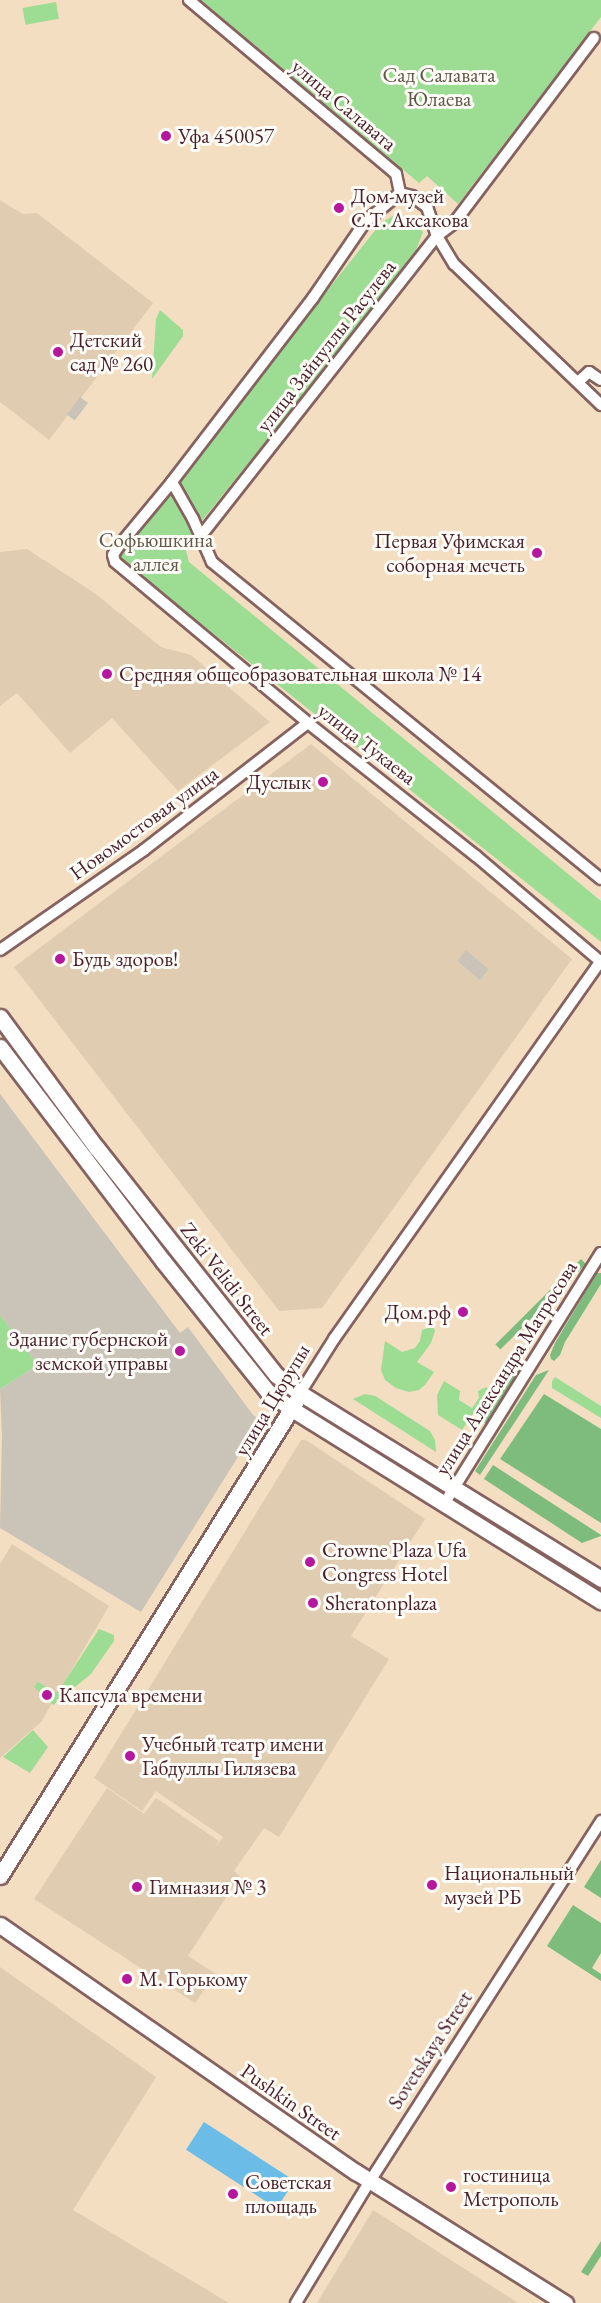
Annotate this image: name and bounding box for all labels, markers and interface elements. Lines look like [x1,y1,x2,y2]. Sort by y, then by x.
street label: улица Салавата [286,54,402,156]
park label: Сад Салавата Юлаева [382,62,496,112]
place label: Уфа 450057 [178,123,274,149]
marker: Уфа 450057 [159,129,173,143]
place label: Дом-музей С.Т. Аксакова [351,183,469,233]
marker: Дом-музей С.Т. Аксакова [332,201,346,215]
street label: улица Зайнуллы Расулева [251,255,401,437]
place label: Детский сад № 260 [70,327,153,377]
marker: Детский сад № 260 [51,345,65,359]
park label: Софьюшкина аллея [99,527,213,577]
place label: Первая Уфимская соборная мечеть [374,528,525,578]
marker: Первая Уфимская соборная мечеть [530,546,544,560]
place label: Средняя общеобразовательная школа № 14 [119,661,481,687]
marker: Средняя общеобразовательная школа № 14 [100,667,114,681]
street label: улица Тукаева [313,698,421,790]
street label: Новомостовая улица [65,761,223,885]
place label: Дуслык [247,769,311,795]
marker: Дуслык [316,775,330,789]
place label: Будь здоров! [72,946,178,972]
marker: Будь здоров! [53,952,67,966]
street label: Zeki Velidi Street [175,1217,279,1341]
street label: улица Александра Матросова [429,1256,583,1480]
place label: Дом.рф [385,1299,451,1325]
marker: Дом.рф [456,1305,470,1319]
place label: Здание губернской земской управы [9,1326,168,1376]
street label: улица Цюрупы [229,1339,315,1461]
marker: Здание губернской земской управы [173,1344,187,1358]
place label: Crowne Plaza Ufa Congress Hotel [322,1537,467,1587]
marker: Crowne Plaza Ufa Congress Hotel [303,1555,317,1569]
place label: Sheratonplaza [325,1590,437,1616]
marker: Sheratonplaza [306,1596,320,1610]
place label: Капсула времени [59,1682,203,1708]
marker: Капсула времени [40,1688,54,1702]
place label: Учебный театр имени Габдуллы Гилязева [142,1731,324,1781]
marker: Учебный театр имени Габдуллы Гилязева [123,1749,137,1763]
place label: Национальный музей РБ [444,1860,574,1910]
place label: Гимназия № 3 [149,1874,266,1900]
marker: Национальный музей РБ [425,1878,439,1892]
marker: Гимназия № 3 [130,1880,144,1894]
place label: М. Горькому [139,1966,248,1992]
marker: М. Горькому [120,1972,134,1986]
street label: Sovetskaya Street [382,1986,478,2114]
street label: Pushkin Street [236,2058,346,2146]
place label: гостиница Метрополь [463,2162,559,2212]
place label: Советская площадь [245,2169,332,2219]
marker: гостиница Метрополь [444,2180,458,2194]
marker: Советская площадь [226,2187,240,2201]

